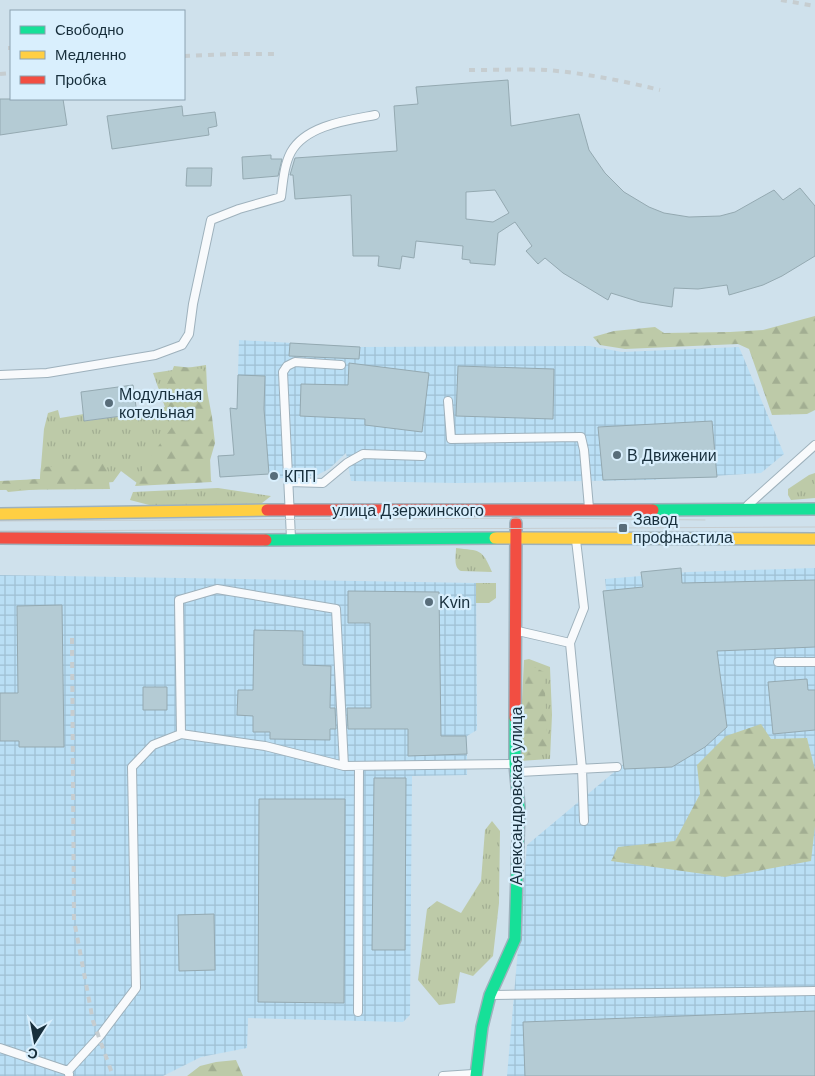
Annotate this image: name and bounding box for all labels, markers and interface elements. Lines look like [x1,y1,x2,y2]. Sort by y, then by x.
legend [10,10,185,100]
text: Свободно [55,21,124,38]
text: Медленно [55,46,126,63]
text: Пробка [55,71,107,88]
place label: Модульная котельная [119,386,202,421]
marker: Модульная котельная [103,397,115,409]
place label: В Движении [627,447,717,464]
marker: В Движении [611,449,623,461]
place label: КПП [284,468,316,485]
marker: КПП [268,470,280,482]
street label: улица Дзержинского [332,502,484,519]
place label: Завод профнастила [633,511,733,546]
marker: Завод профнастила [617,522,629,534]
place label: Kvin [439,594,470,611]
marker: Kvin [423,596,435,608]
street label: Александровская улица [508,707,525,885]
north arrow [10,1016,60,1066]
text: С [26,1045,39,1063]

